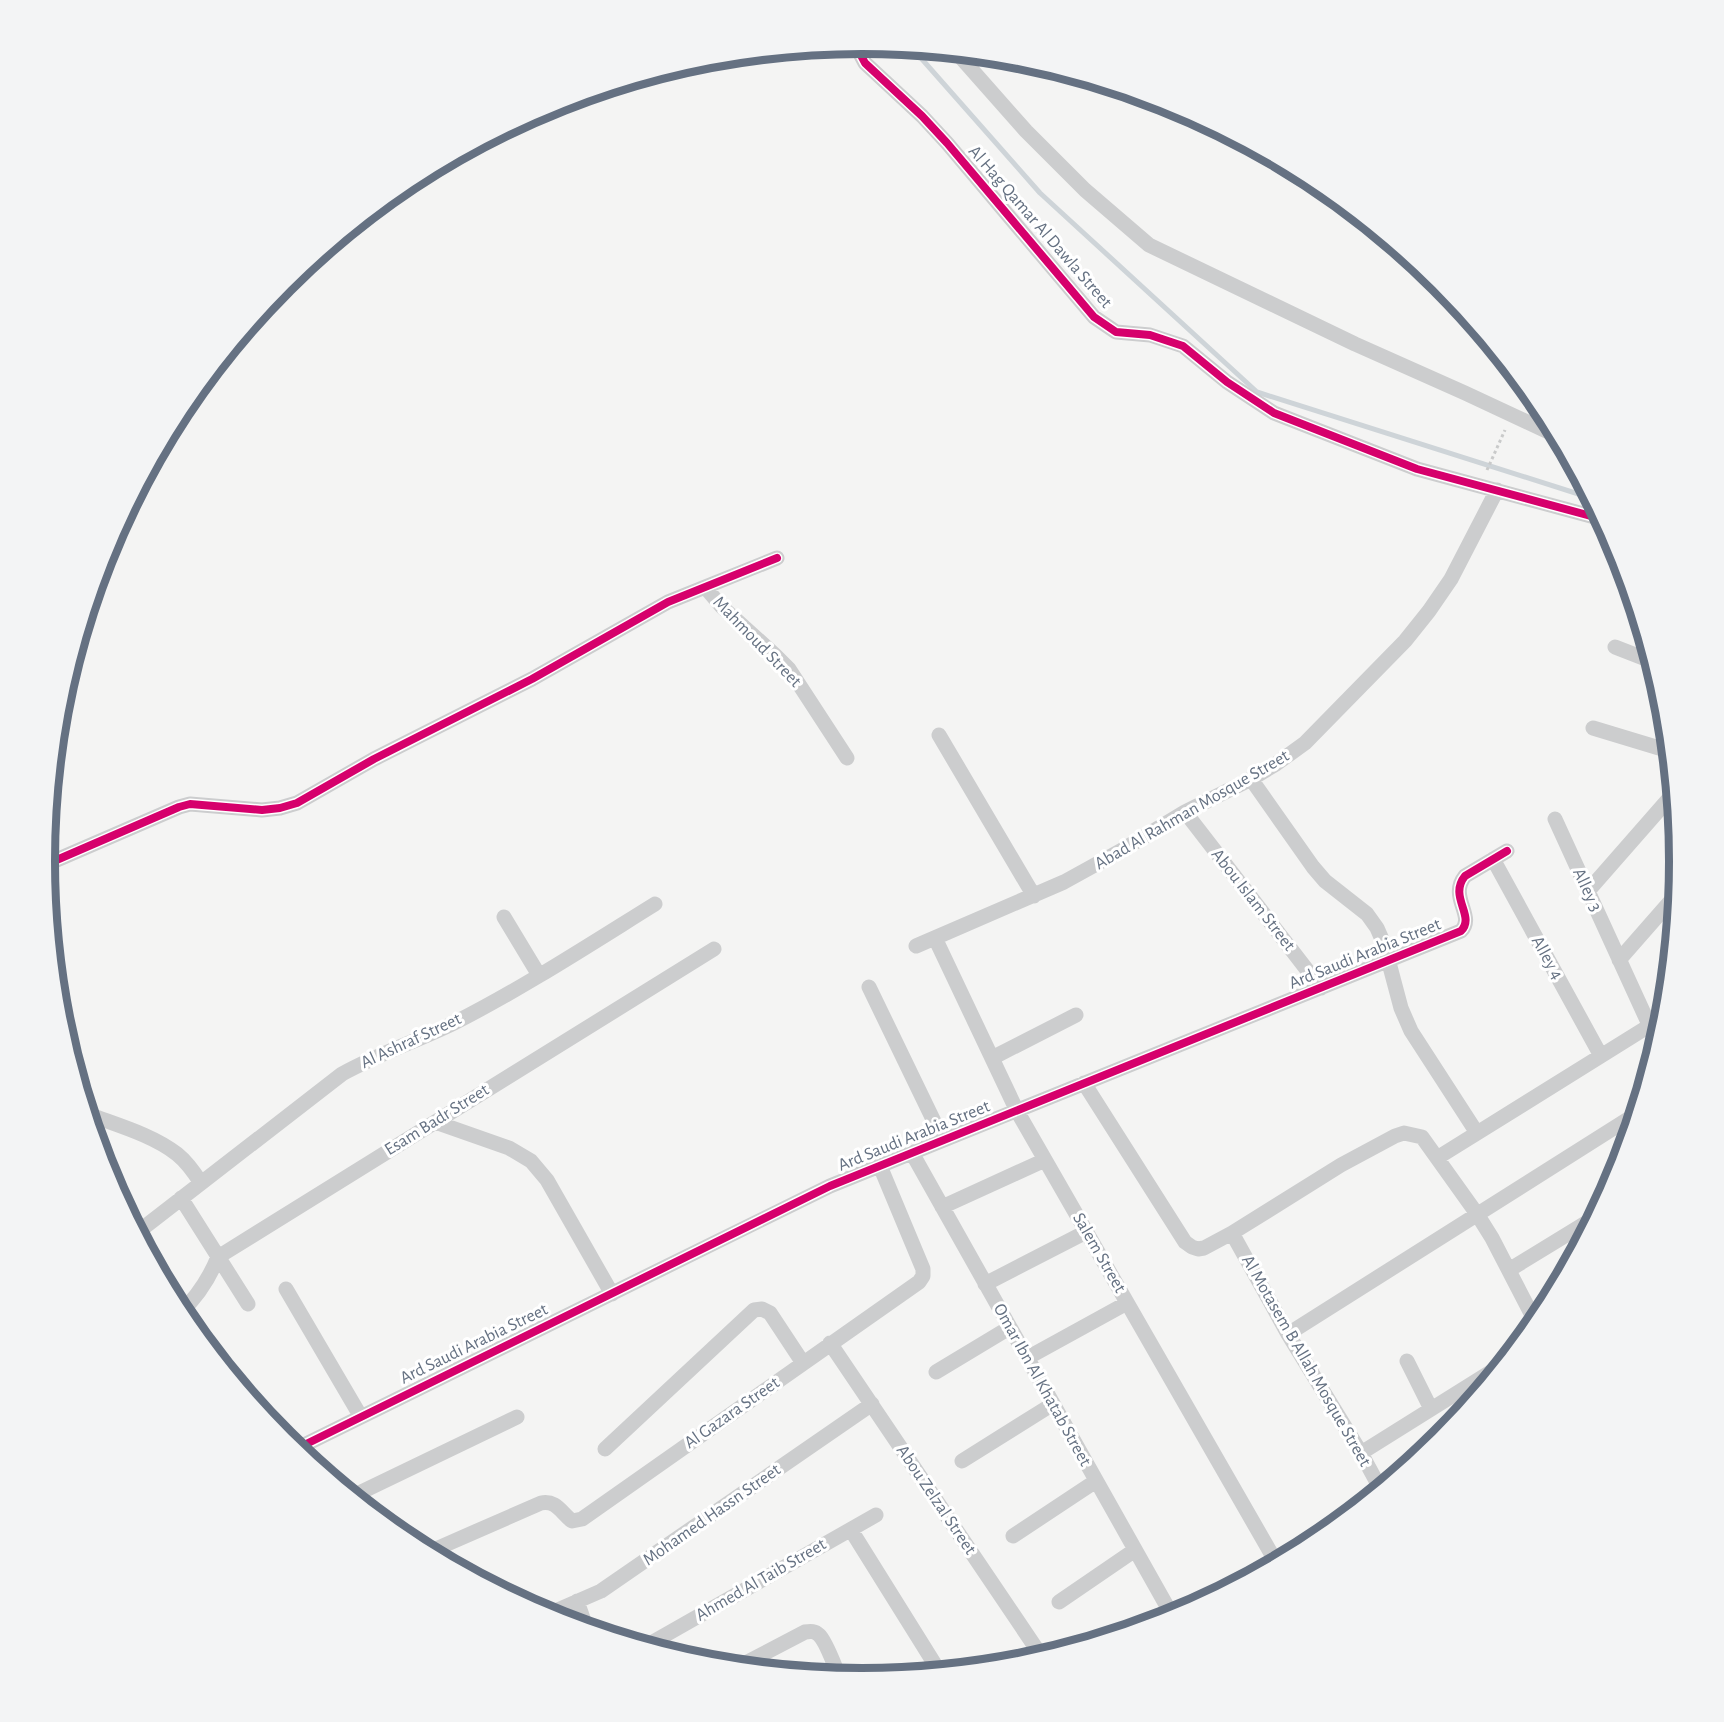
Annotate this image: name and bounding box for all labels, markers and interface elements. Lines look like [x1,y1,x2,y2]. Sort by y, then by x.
street label: Al Hag Qamar Al Dawla Street [965,142,1115,312]
street label: Mahmoud Street [709,593,805,691]
street label: Abad Al Rahman Mosque Street [1092,747,1293,873]
street label: Abou Islam Street [1208,846,1298,955]
street label: Alley 3 [1569,866,1605,914]
street label: Ard Saudi Arabia Street [1287,915,1444,993]
street label: Alley 4 [1528,933,1566,983]
street label: Al Ashraf Street [358,1010,464,1072]
street label: Esam Badr Street [382,1081,493,1159]
street label: Ard Saudi Arabia Street [836,1097,993,1175]
street label: Salem Street [1069,1210,1129,1296]
street label: Al Motasem B Allah Mosque Street [1238,1252,1374,1470]
street label: Ard Saudi Arabia Street [397,1300,551,1388]
street label: Omar Ibn Al Khatab Street [990,1301,1094,1470]
street label: Al Gazara Street [681,1373,783,1452]
street label: Abou Zelzal Street [893,1442,979,1558]
street label: Mohamed Hassn Street [640,1461,784,1569]
street label: Ahmed Al Taib Street [693,1535,830,1625]

